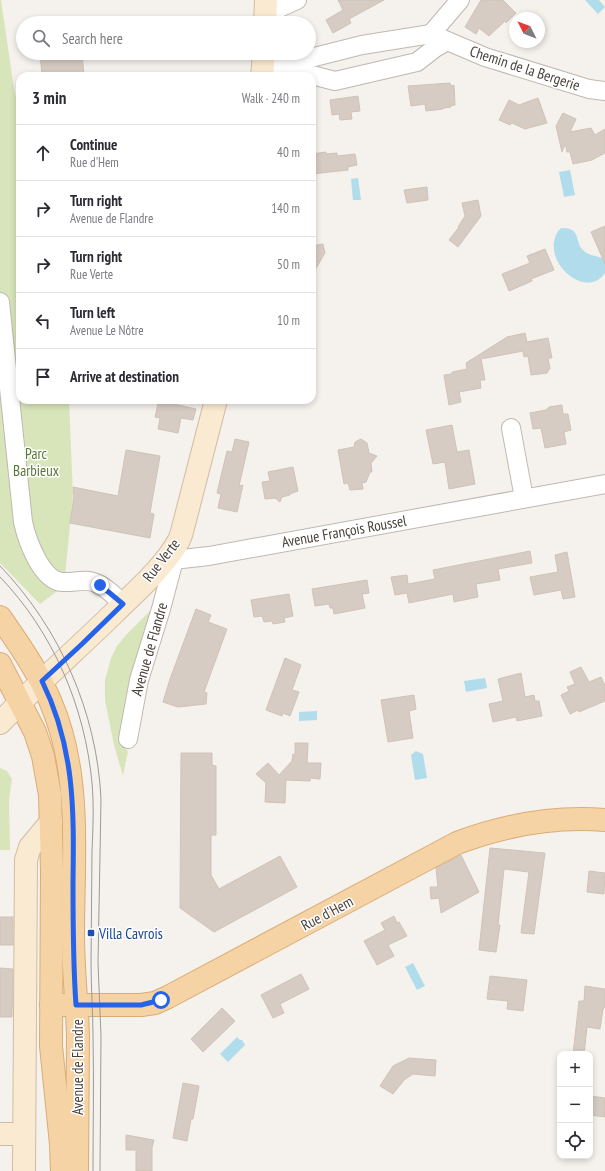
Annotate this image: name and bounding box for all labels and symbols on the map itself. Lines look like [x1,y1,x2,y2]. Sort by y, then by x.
north arrow [509,12,545,48]
street label: Chemin de la Bergerie [468,41,582,95]
park label: Parc Barbieux [13,444,59,480]
street label: Avenue François Roussel [280,511,408,551]
street label: Rue Verte [138,535,184,585]
route end [91,576,109,594]
street label: Avenue de Flandre [127,600,171,698]
street label: Rue d'Hem [298,891,356,935]
place label: Villa Cavrois [98,924,163,943]
marker: Villa Cavrois [86,928,96,938]
route start [152,991,170,1009]
street label: Avenue de Flandre [68,1019,87,1115]

